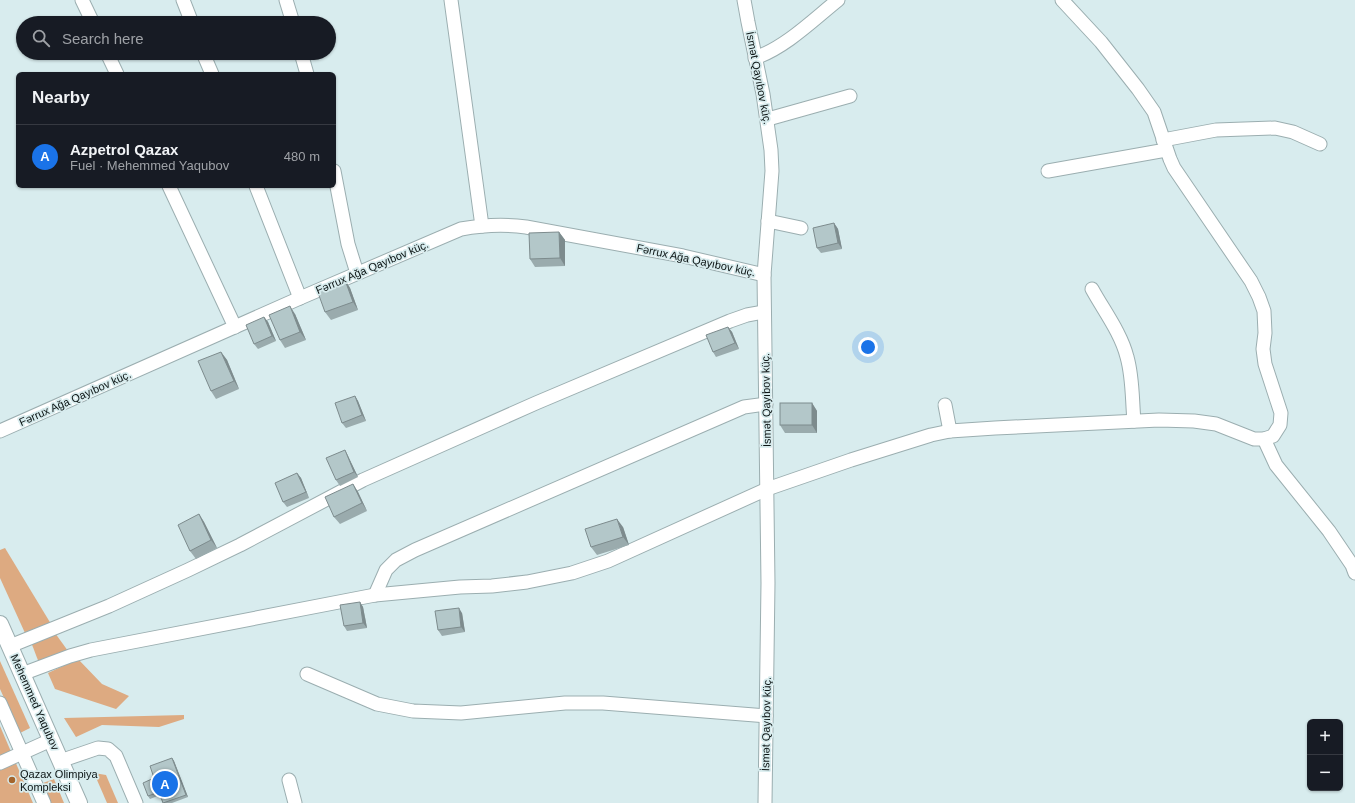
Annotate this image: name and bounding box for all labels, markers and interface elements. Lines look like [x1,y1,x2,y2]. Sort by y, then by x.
search box [16,16,336,60]
icon: search [30,27,52,49]
text: Search here [62,30,144,47]
street label: İsmət Qayıbov küç. [744,31,774,125]
text: Nearby [32,88,90,107]
text: Azpetrol Qazax [70,141,178,158]
text: A [40,149,50,164]
text: 480 m [284,149,320,164]
text: Fuel · Mehemmed Yaqubov [70,158,229,173]
street label: Fərrux Ağa Qayıbov küç. [314,238,430,296]
street label: Fərrux Ağa Qayıbov küç. [636,242,756,278]
your location [858,337,878,357]
street label: İsmət Qayıbov küç. [759,353,773,447]
street label: Fərrux Ağa Qayıbov küç. [17,368,133,428]
street label: Mehemmed Yaqubov [8,652,62,752]
street label: İsmət Qayıbov küç. [759,677,773,771]
map controls [1307,719,1343,791]
button: + [1307,719,1343,755]
button: − [1307,755,1343,791]
place label: Qazax Olimpiya Kompleksi [20,768,99,793]
pin: A [152,769,178,799]
marker: Qazax Olimpiya Kompleksi [7,775,17,785]

